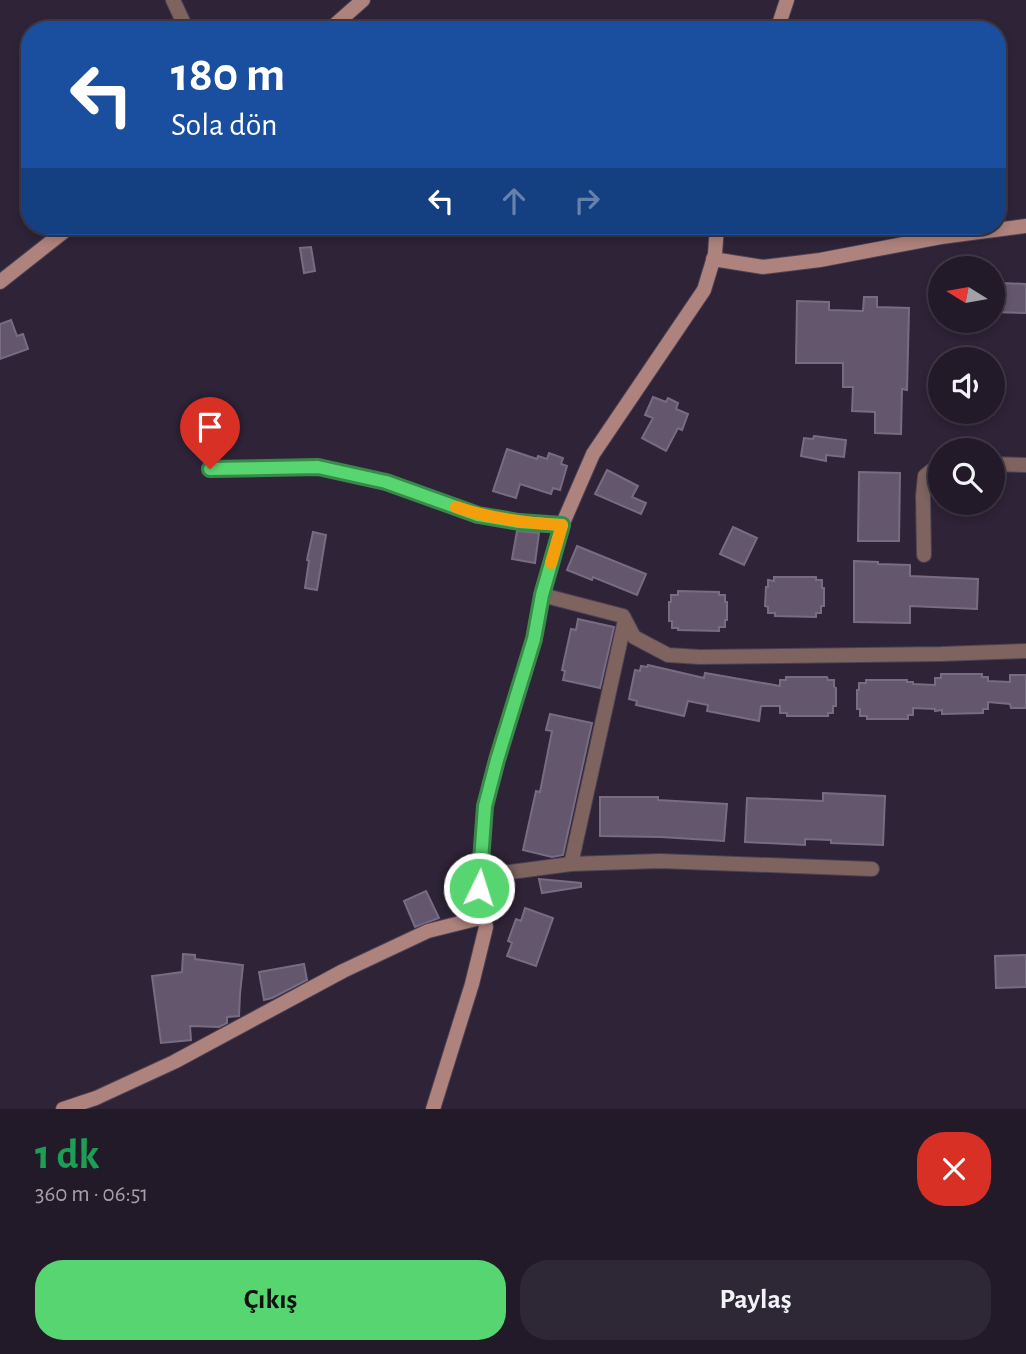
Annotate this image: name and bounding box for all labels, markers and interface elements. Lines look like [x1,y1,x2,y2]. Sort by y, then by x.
icon: left [56,49,147,140]
text: 180 m [171,51,285,100]
text: Sola dön [171,109,278,141]
icon: left [422,182,460,220]
icon: ahead [495,182,533,220]
icon: right [568,182,606,220]
north arrow [928,256,1004,332]
map controls [928,256,1005,515]
button: sound [928,347,1005,424]
pin [180,397,240,469]
icon: arrive [191,408,229,446]
button: search [928,438,1005,515]
position arrow [442,851,516,925]
button: close [917,1132,991,1206]
text: 1 dk [35,1134,99,1176]
text: 360 m · 06:51 [35,1183,148,1206]
button: Çıkış [35,1260,506,1340]
button: Paylaş [520,1260,991,1340]

